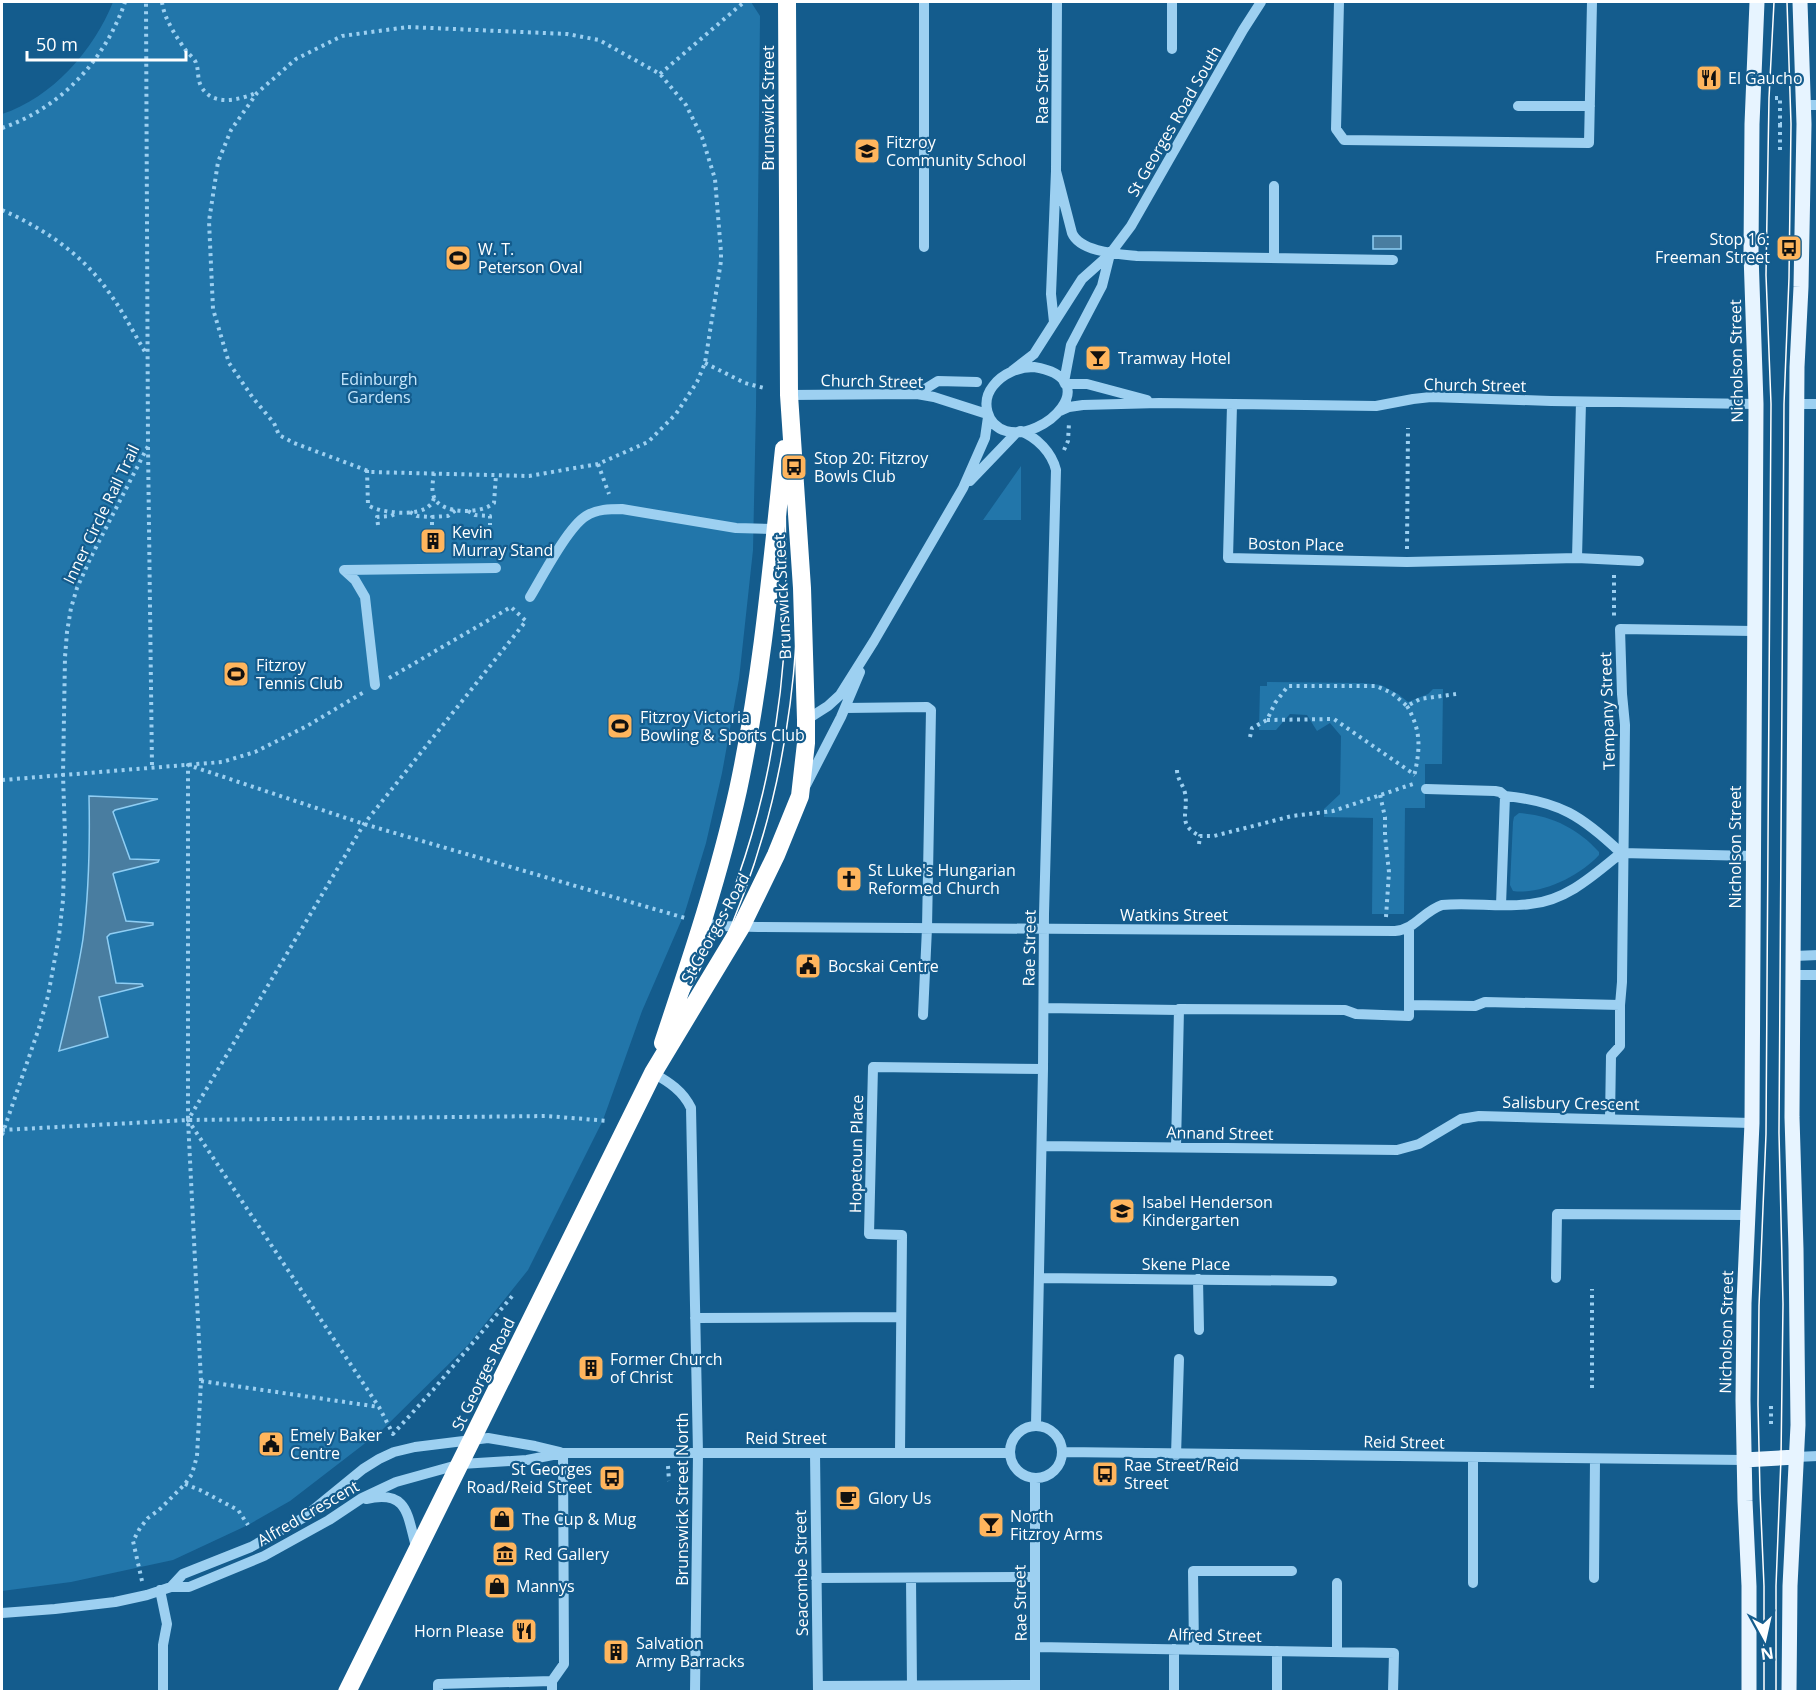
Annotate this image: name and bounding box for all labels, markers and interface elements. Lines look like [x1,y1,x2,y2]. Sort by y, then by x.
scale bar [27,24,186,62]
text: 50 m [36,32,78,56]
street label: St Georges Road South [1122,41,1226,201]
street label: Brunswick Street [757,45,779,171]
street label: Rae Street [1031,47,1053,124]
restaurant icon: El Gaucho [1694,63,1724,93]
place label: El Gaucho [1728,67,1803,89]
place label: Fitzroy Community School [886,131,1026,171]
school or university icon: Fitzroy Community School [852,136,882,166]
place label: Stop 16: Freeman Street [1655,228,1770,268]
bus stop icon: Stop 16: Freeman Street [1774,233,1804,263]
place label: W. T. Peterson Oval [478,238,582,278]
sports icon: W. T. Peterson Oval [443,243,473,273]
street label: Nicholson Street [1724,299,1748,423]
bar icon: Tramway Hotel [1083,343,1113,373]
place label: Tramway Hotel [1118,347,1231,369]
park label: Edinburgh Gardens [340,368,418,408]
street label: Church Street [821,369,924,393]
street label: Church Street [1424,373,1527,397]
street label: Inner Circle Rail Trail [58,441,144,587]
place label: Stop 20: Fitzroy Bowls Club [814,447,929,487]
bus stop icon: Stop 20: Fitzroy Bowls Club [779,452,809,482]
place label: Kevin Murray Stand [452,521,553,561]
building icon: Kevin Murray Stand [418,526,448,556]
street label: Boston Place [1248,532,1344,556]
street label: Brunswick Street [768,533,796,660]
street label: Tempany Street [1594,651,1620,770]
place label: Fitzroy Tennis Club [256,654,343,694]
sports icon: Fitzroy Tennis Club [221,659,251,689]
place label: Fitzroy Victoria Bowling & Sports Club [640,706,805,746]
sports icon: Fitzroy Victoria Bowling & Sports Club [605,711,635,741]
street label: Nicholson Street [1724,785,1746,909]
place label: St Luke's Hungarian Reformed Church [868,859,1016,899]
church icon: St Luke's Hungarian Reformed Church [834,864,864,894]
street label: St Georges Road [676,869,754,987]
street label: Watkins Street [1120,904,1228,926]
street label: Rae Street [1017,909,1041,986]
public building icon: Bocskai Centre [793,951,823,981]
place label: Bocskai Centre [828,955,939,977]
street label: Salisbury Crescent [1502,1091,1640,1115]
street label: Hopetoun Place [844,1095,868,1213]
street label: Annand Street [1166,1121,1274,1145]
place label: Isabel Henderson Kindergarten [1142,1191,1273,1231]
school or university icon: Isabel Henderson Kindergarten [1107,1196,1137,1226]
street label: Skene Place [1142,1253,1230,1275]
street label: Nicholson Street [1714,1270,1738,1394]
street label: St Georges Road [446,1314,520,1434]
place label: Former Church of Christ [610,1348,723,1388]
building icon: Former Church of Christ [576,1353,606,1383]
street label: Brunswick Street North [671,1412,693,1586]
place label: Emely Baker Centre [290,1424,383,1464]
street label: Reid Street [745,1427,827,1449]
public building icon: Emely Baker Centre [256,1429,286,1459]
street label: Reid Street [1363,1430,1445,1454]
place label: Rae Street/Reid Street [1124,1454,1239,1494]
place label: St Georges Road/Reid Street [466,1458,592,1498]
bus stop icon: Rae Street/Reid Street [1090,1459,1120,1489]
bus stop icon: St Georges Road/Reid Street [597,1463,627,1493]
street label: Alfred Crescent [253,1475,363,1551]
cafe icon: Glory Us [833,1483,863,1513]
place label: Glory Us [868,1487,931,1509]
shop icon: The Cup & Mug [487,1504,517,1534]
place label: North Fitzroy Arms [1010,1505,1103,1545]
place label: The Cup & Mug [522,1508,637,1530]
street label: Seacombe Street [789,1509,813,1636]
bar icon: North Fitzroy Arms [976,1510,1006,1540]
museum icon: Red Gallery [490,1539,520,1569]
place label: Red Gallery [524,1543,610,1565]
street label: Rae Street [1008,1564,1032,1641]
shop icon: Mannys [482,1571,512,1601]
place label: Mannys [516,1575,575,1597]
north arrow [1735,1609,1795,1669]
restaurant icon: Horn Please [509,1616,539,1646]
place label: Horn Please [414,1620,504,1642]
street label: Alfred Street [1168,1623,1262,1647]
place label: Salvation Army Barracks [636,1632,745,1672]
building icon: Salvation Army Barracks [601,1637,631,1667]
text: N [1759,1642,1775,1666]

